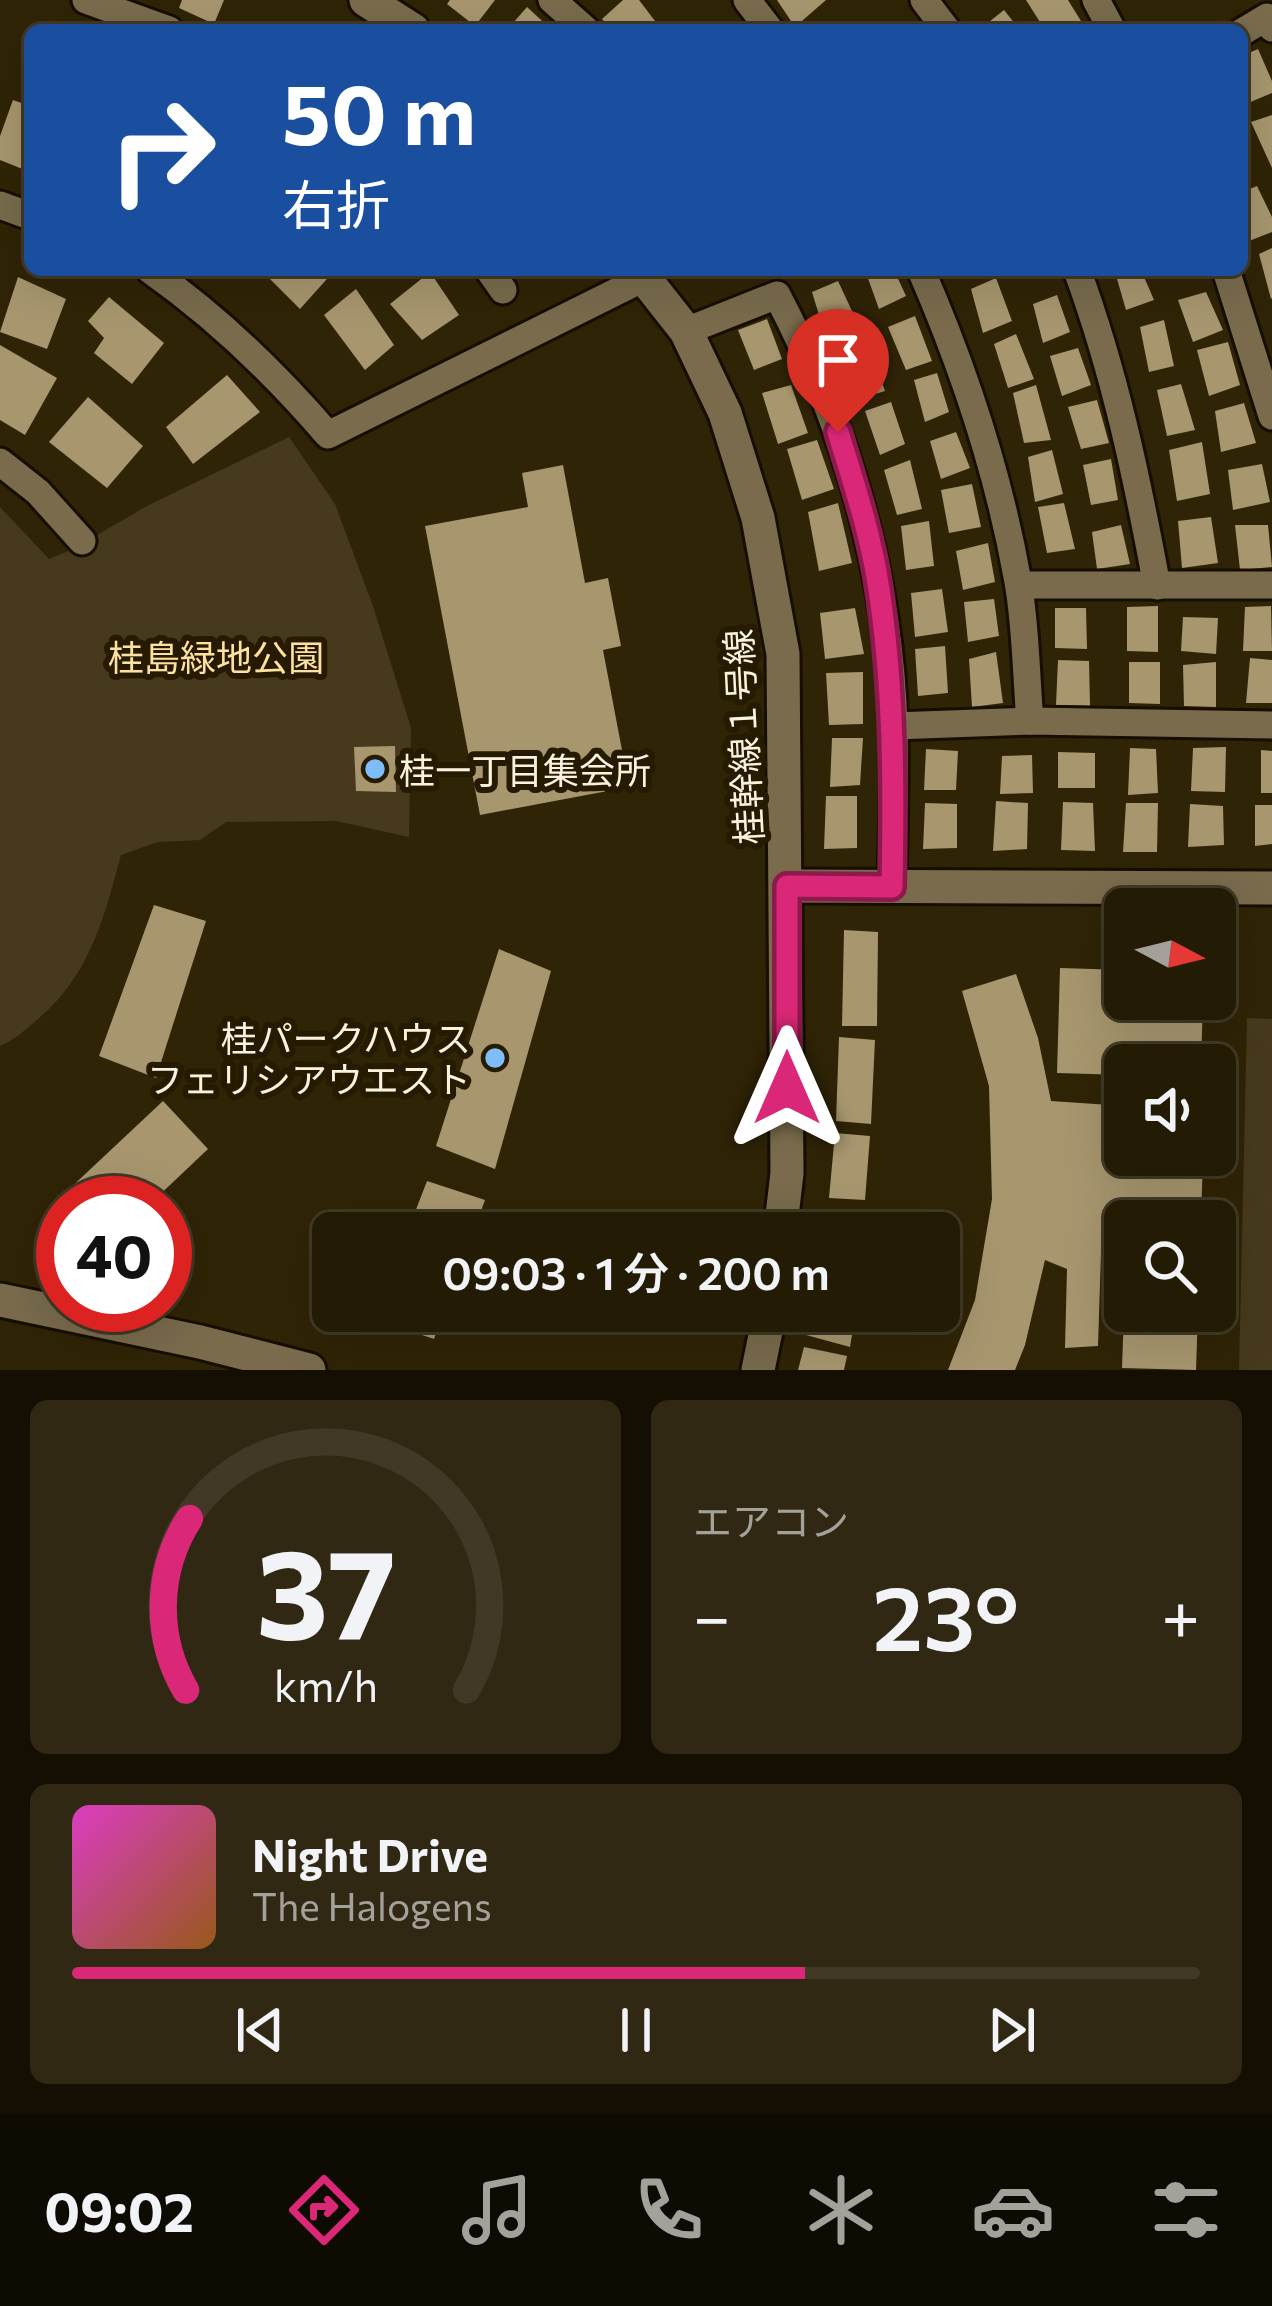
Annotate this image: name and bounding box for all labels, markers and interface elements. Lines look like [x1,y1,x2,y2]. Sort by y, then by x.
text: 50 m [282,60,476,162]
icon: right [84,72,240,228]
text: 右折 [282,170,390,236]
pin [787,309,889,432]
icon: arrive [805,327,871,393]
street label: 桂幹線１号線 [714,628,770,846]
park label: 桂島緑地公園 [108,634,324,678]
place label: 桂一丁目集会所 [399,747,651,791]
marker: 桂一丁目集会所 [362,756,388,782]
north arrow [1104,888,1236,1020]
map controls [1104,888,1236,1332]
place label: 桂パークハウス フェリシアウエスト [147,1015,471,1100]
position arrow [724,1025,850,1151]
button: sound [1104,1044,1236,1176]
marker: 桂パークハウス フェリシアウエスト [482,1045,508,1071]
speed limit sign: 40 [36,1176,192,1332]
button: search [1104,1200,1236,1332]
text: 09:03 · 1 分 · 200 m [442,1244,830,1299]
text: エアコン [693,1496,849,1544]
text: 37 [255,1512,396,1665]
text: 23° [872,1559,1019,1670]
text: − [693,1574,731,1655]
text: + [1161,1574,1200,1655]
text: km/h [273,1658,378,1711]
text: Night Drive [252,1826,488,1881]
text: The Halogens [252,1881,492,1929]
icon: previous [227,1997,293,2063]
icon: pause [603,1997,669,2063]
icon: next [979,1997,1045,2063]
icon: directions [282,2168,366,2252]
icon: music [455,2168,539,2252]
icon: phone [627,2168,711,2252]
icon: climate [799,2168,883,2252]
icon: car [971,2168,1055,2252]
icon: filters [1144,2168,1228,2252]
text: 09:02 [44,2177,194,2243]

